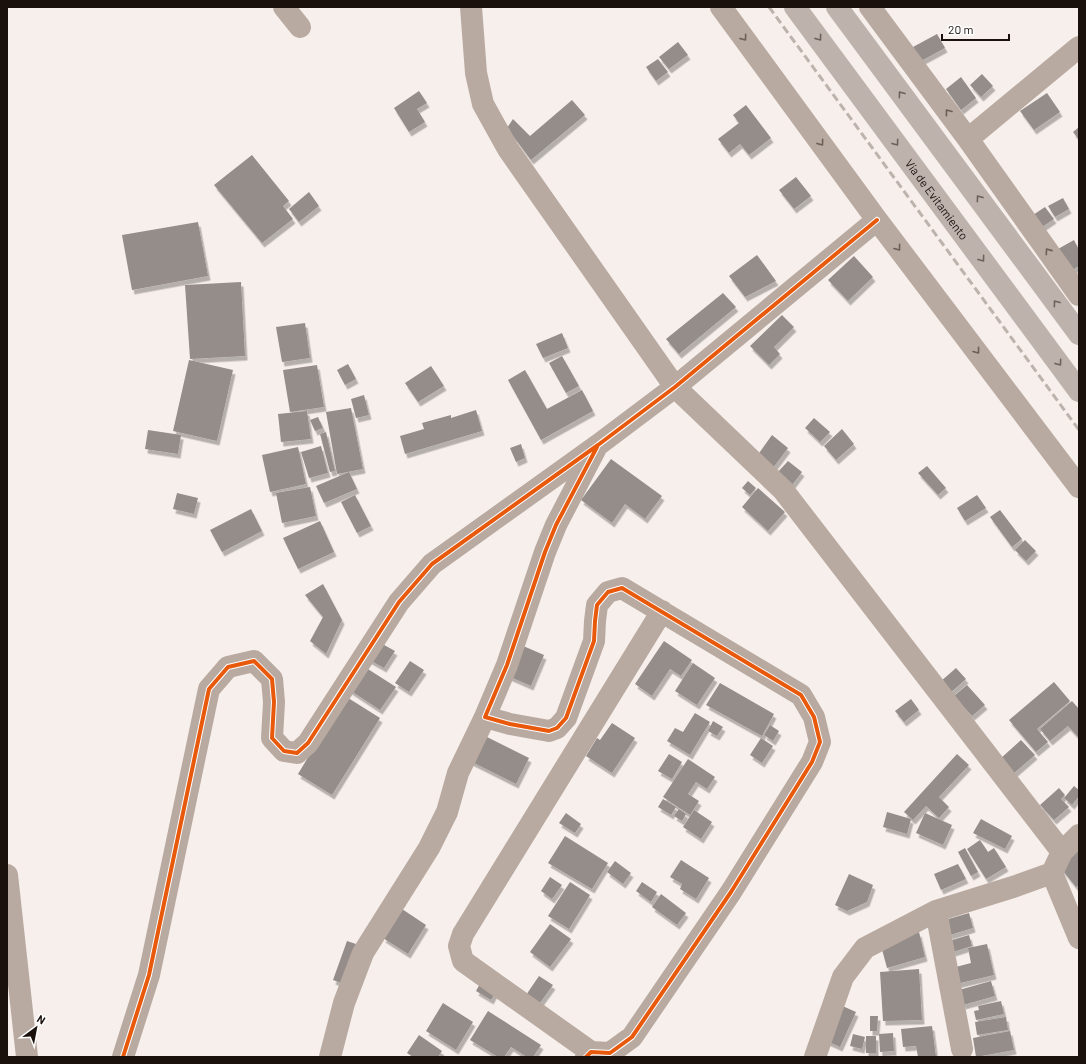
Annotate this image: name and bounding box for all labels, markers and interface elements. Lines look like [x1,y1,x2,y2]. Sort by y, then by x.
scale bar [942,16,1009,42]
text: 20 m [948,22,974,36]
one-way arrow [739,34,746,41]
one-way arrow [814,34,821,41]
one-way arrow [899,91,906,98]
one-way arrow [946,109,953,116]
one-way arrow [891,138,898,145]
one-way arrow [816,139,824,146]
street label: Vía de Evitamiento [903,156,971,242]
one-way arrow [976,196,983,203]
one-way arrow [893,243,900,250]
one-way arrow [1046,249,1053,256]
one-way arrow [977,254,984,261]
one-way arrow [1053,300,1061,307]
one-way arrow [972,347,979,354]
one-way arrow [1054,359,1061,366]
north arrow [16,1008,56,1048]
text: N [35,1012,48,1027]

